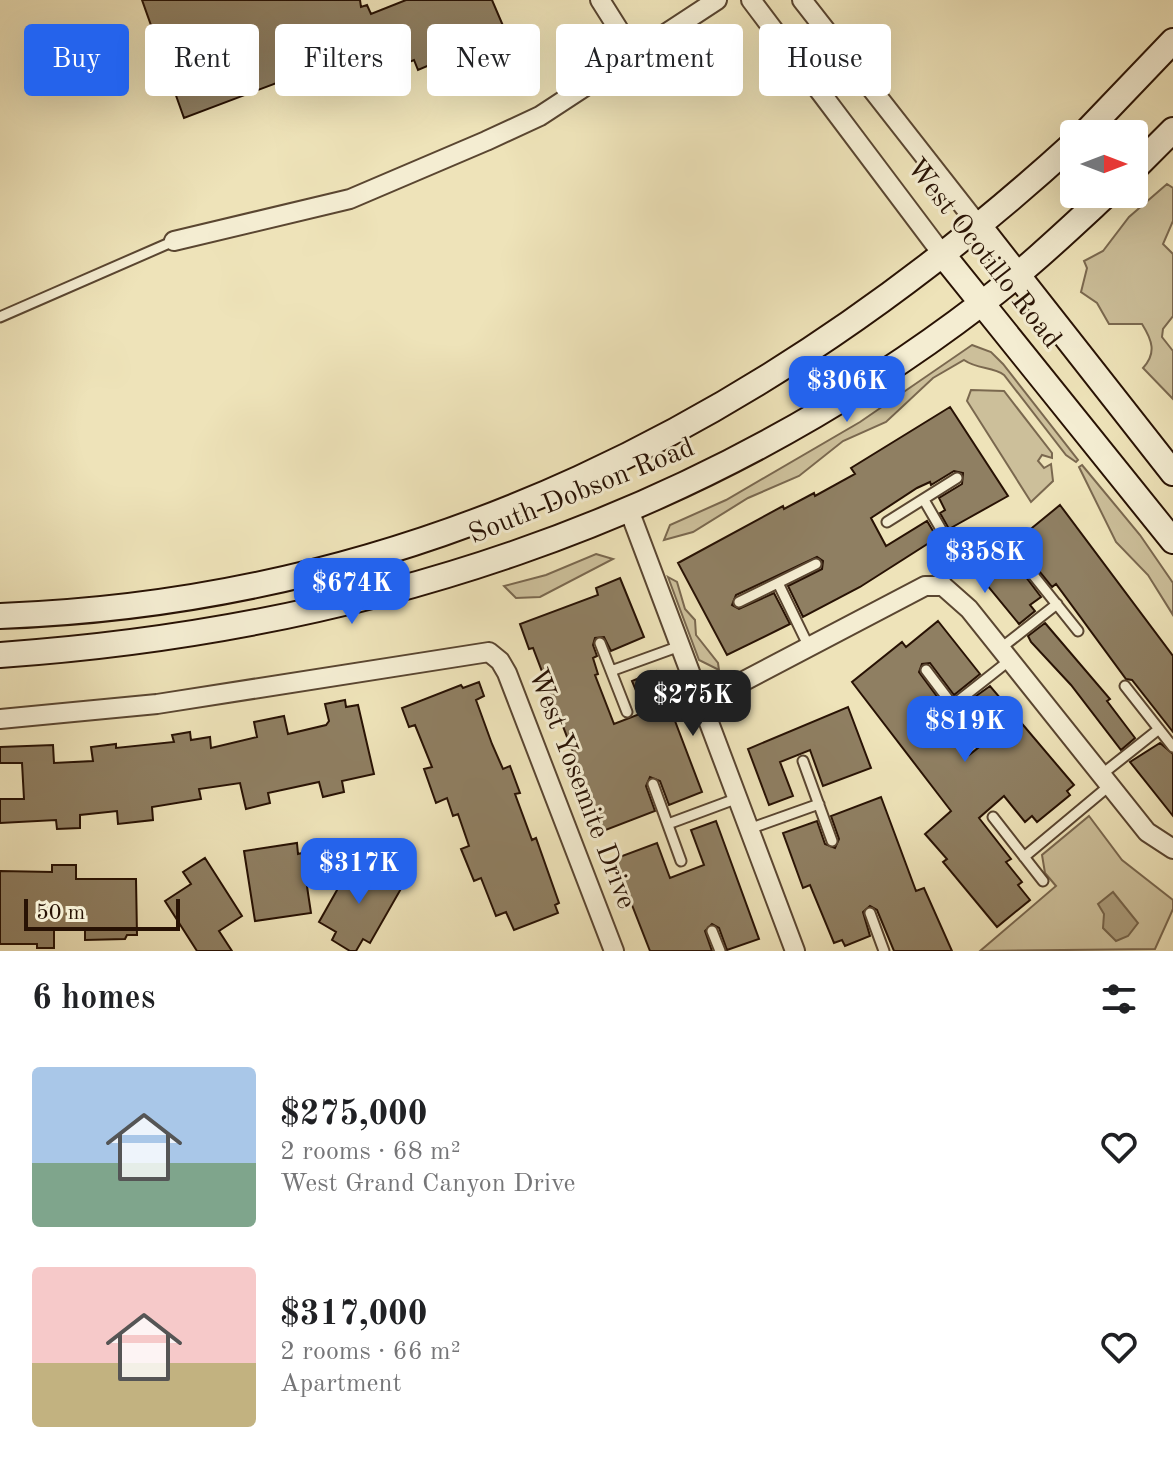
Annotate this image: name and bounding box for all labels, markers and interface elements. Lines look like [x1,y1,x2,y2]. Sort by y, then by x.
chip: Buy [24,24,129,96]
chip: Rent [145,24,259,96]
chip: Filters [275,24,411,96]
chip: New [427,24,540,96]
chip: Apartment [556,24,743,96]
chip: House [759,24,891,96]
north arrow [1060,120,1148,208]
map controls [1060,120,1148,208]
street label: West Ocotillo Road [900,154,1066,354]
pin: $306K [791,356,903,424]
text: $306K [807,369,887,395]
street label: South Dobson Road [465,434,699,550]
pin: $358K [929,527,1041,595]
text: $358K [945,540,1025,566]
pin: $674K [296,558,408,626]
text: $674K [312,571,392,597]
street label: West Yosemite Drive [522,665,640,913]
pin: $275K [637,670,749,738]
text: $275K [653,683,733,709]
pin: $819K [909,696,1021,764]
text: $819K [925,709,1005,735]
pin: $317K [303,838,415,906]
text: $317K [319,851,399,877]
scale bar [24,895,180,931]
text: 50 m [36,902,85,924]
icon: filters [1097,977,1141,1021]
text: 6 homes [32,982,155,1016]
text: $275,000 [280,1098,428,1132]
icon: home [96,1099,192,1195]
icon: heart [1097,1125,1141,1169]
text: 2 rooms · 68 m² [280,1139,461,1165]
text: West Grand Canyon Drive [280,1171,576,1197]
text: $317,000 [280,1298,428,1332]
icon: home [96,1299,192,1395]
icon: heart [1097,1325,1141,1369]
text: 2 rooms · 66 m² [280,1339,461,1365]
text: Apartment [280,1371,402,1397]

